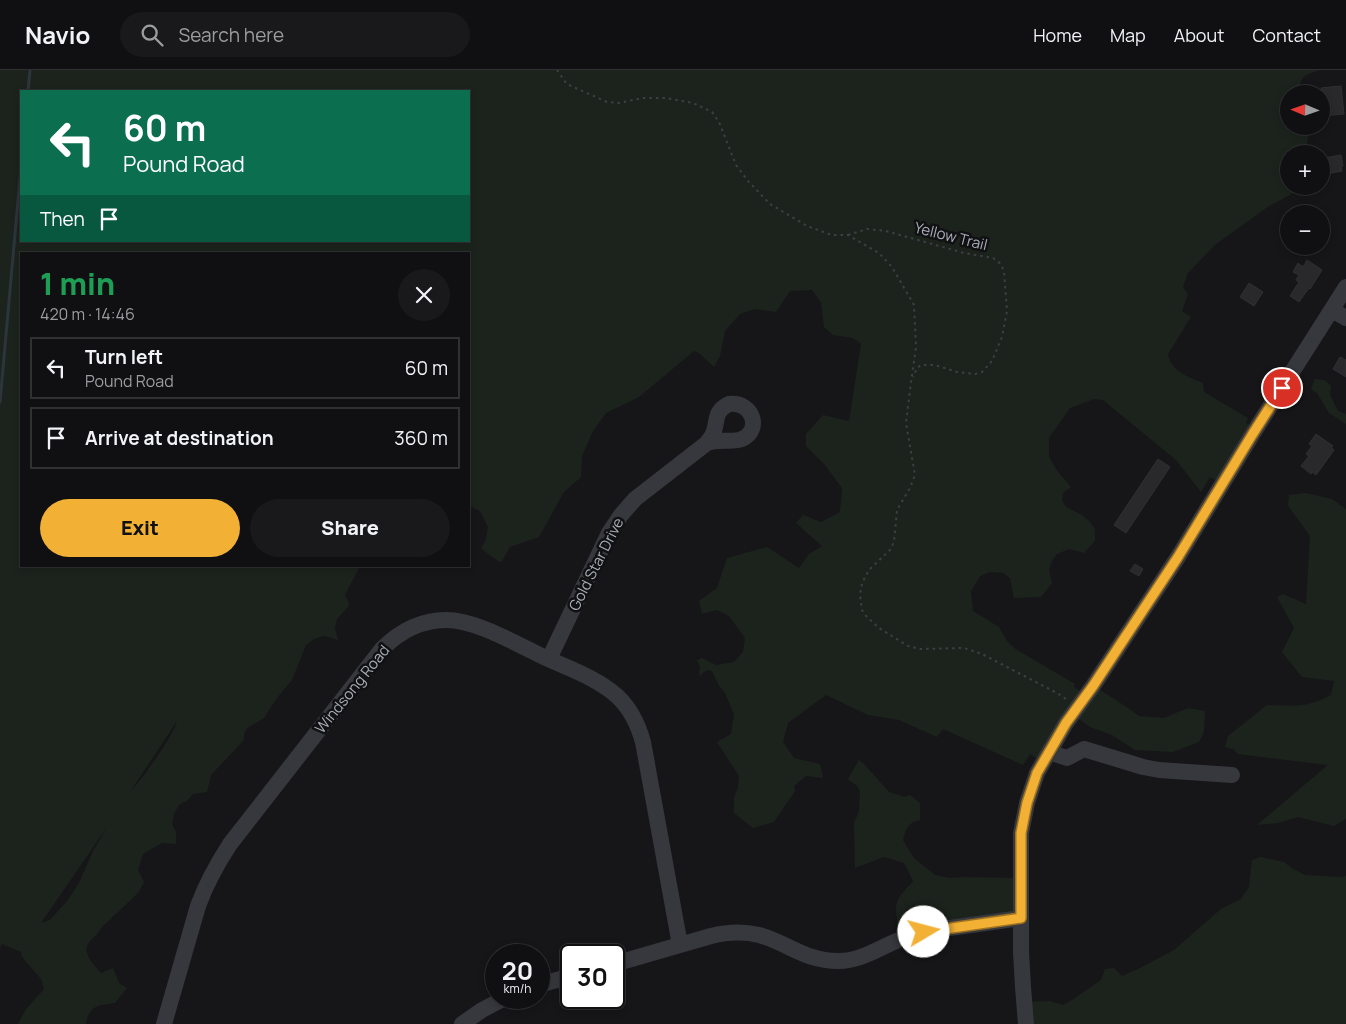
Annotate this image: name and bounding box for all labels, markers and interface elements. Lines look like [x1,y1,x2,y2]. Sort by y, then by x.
search box [120,12,470,57]
text: Navio [25,18,90,51]
icon: search [138,21,166,49]
text: Search here [178,22,284,48]
text: Home [1033,23,1082,47]
text: Map [1110,23,1146,47]
text: About [1174,23,1224,47]
text: Contact [1252,23,1321,47]
north arrow [1280,85,1330,135]
map controls [1280,85,1330,255]
text: 60 m [123,104,206,152]
icon: left [40,110,105,175]
button: + [1280,145,1330,195]
text: Pound Road [123,149,245,179]
icon: arrive [95,205,123,233]
button: − [1280,205,1330,255]
text: Then [40,206,85,232]
street label: Yellow Trail [912,217,990,255]
text: 1 min [40,263,115,304]
button: close [398,269,450,321]
text: 420 m · 14:46 [40,303,135,325]
text: Turn left [85,344,163,370]
icon: left [42,354,70,382]
text: 60 m [405,355,448,381]
pin [1261,367,1303,409]
text: Pound Road [85,370,174,392]
icon: arrive [1268,374,1296,402]
icon: arrive [42,424,70,452]
text: Arrive at destination [85,425,274,451]
text: 360 m [394,425,448,451]
button: Exit [40,499,240,557]
button: Share [250,499,450,557]
street label: Gold Star Drive [564,514,629,614]
street label: Windsong Road [310,640,394,738]
position arrow [897,905,949,957]
speed limit sign: 30 [560,944,625,1009]
text: 20 [502,953,533,988]
text: km/h [504,980,531,997]

